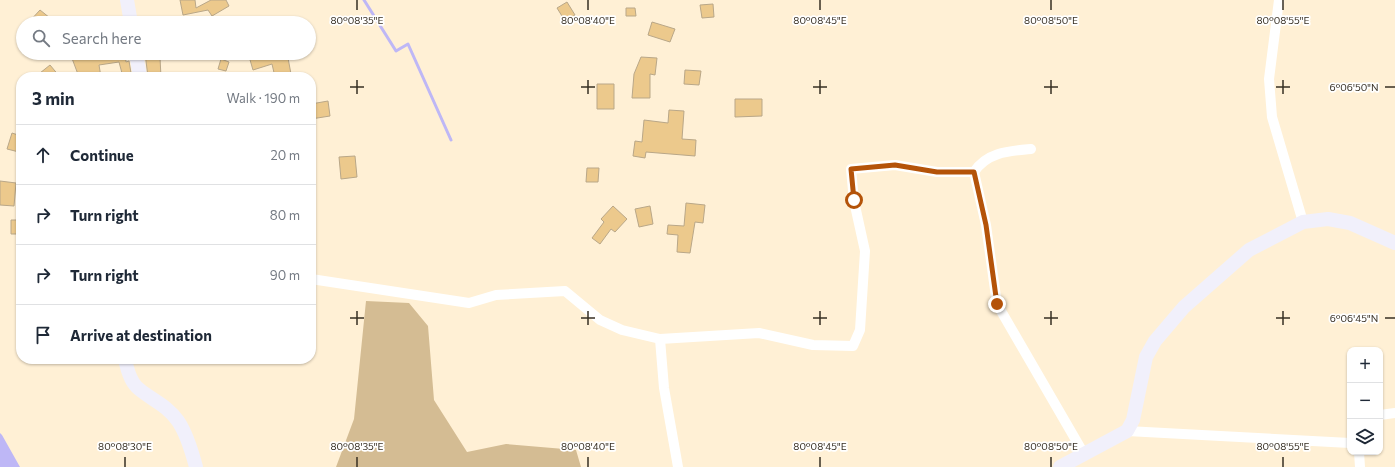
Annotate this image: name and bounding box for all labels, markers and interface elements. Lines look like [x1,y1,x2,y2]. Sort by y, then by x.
text: 80°08'35"E [331,14,384,26]
text: 80°08'40"E [561,14,615,26]
text: 80°08'45"E [793,14,847,26]
text: 80°08'50"E [1024,14,1078,26]
text: 80°08'55"E [1256,14,1310,26]
search box [16,16,316,60]
icon: search [30,27,52,49]
text: Search here [62,29,141,47]
text: 6°06'50"N [1330,81,1378,93]
text: 3 min [32,88,75,109]
text: Walk · 190 m [226,90,300,106]
icon: ahead [32,144,54,166]
text: Continue [70,146,134,164]
text: 20 m [271,147,300,163]
route start [845,191,863,209]
icon: right [32,204,54,226]
text: Turn right [70,206,139,224]
text: 80 m [270,207,300,223]
icon: right [32,264,54,286]
text: Turn right [70,266,139,284]
text: 90 m [270,267,300,283]
route end [988,295,1006,313]
text: 6°06'45"N [1330,312,1378,324]
icon: arrive [32,324,54,346]
text: Arrive at destination [70,326,212,344]
map controls [1347,347,1383,455]
button: + [1347,347,1383,383]
button: − [1347,383,1383,419]
button: layers [1347,419,1383,455]
text: 80°08'30"E [98,440,152,452]
text: 80°08'35"E [331,440,384,452]
text: 80°08'40"E [561,440,615,452]
text: 80°08'45"E [793,440,847,452]
text: 80°08'50"E [1024,440,1078,452]
text: 80°08'55"E [1256,440,1310,452]

